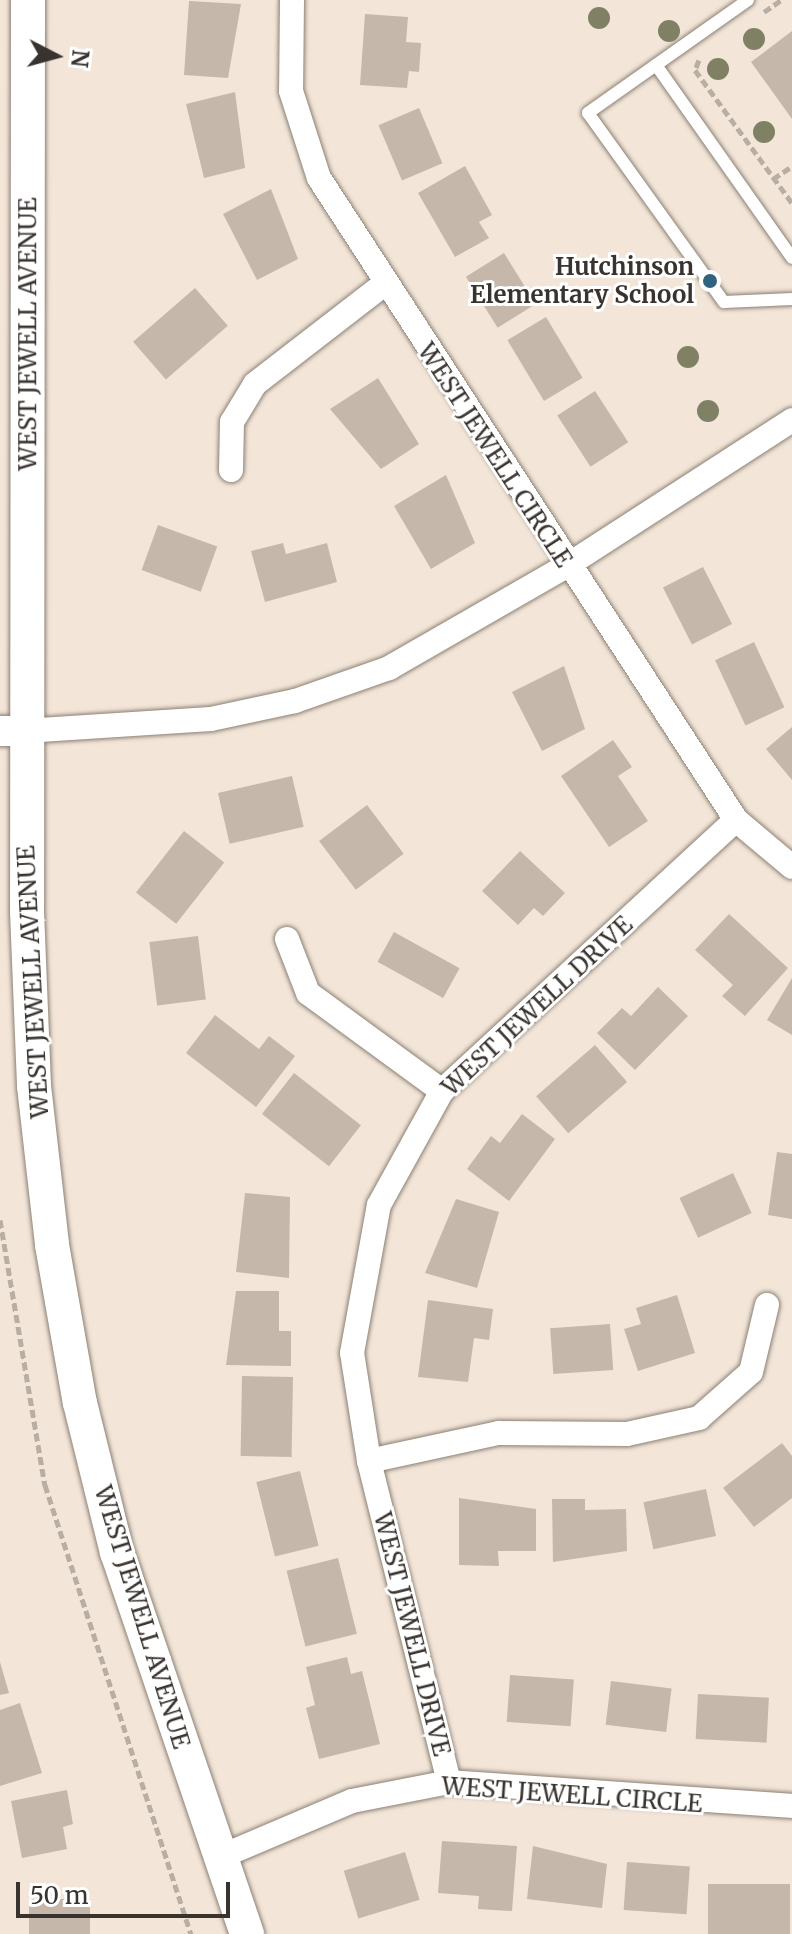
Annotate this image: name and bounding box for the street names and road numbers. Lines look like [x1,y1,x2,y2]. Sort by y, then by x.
street label: WEST JEWELL AVENUE [14,197,42,471]
street label: WEST JEWELL CIRCLE [412,338,578,572]
street label: WEST JEWELL AVENUE [11,845,55,1119]
street label: WEST JEWELL DRIVE [436,910,638,1102]
street label: WEST JEWELL AVENUE [88,1482,196,1752]
street label: WEST JEWELL DRIVE [368,1509,456,1759]
street label: WEST JEWELL CIRCLE [441,1772,703,1818]

